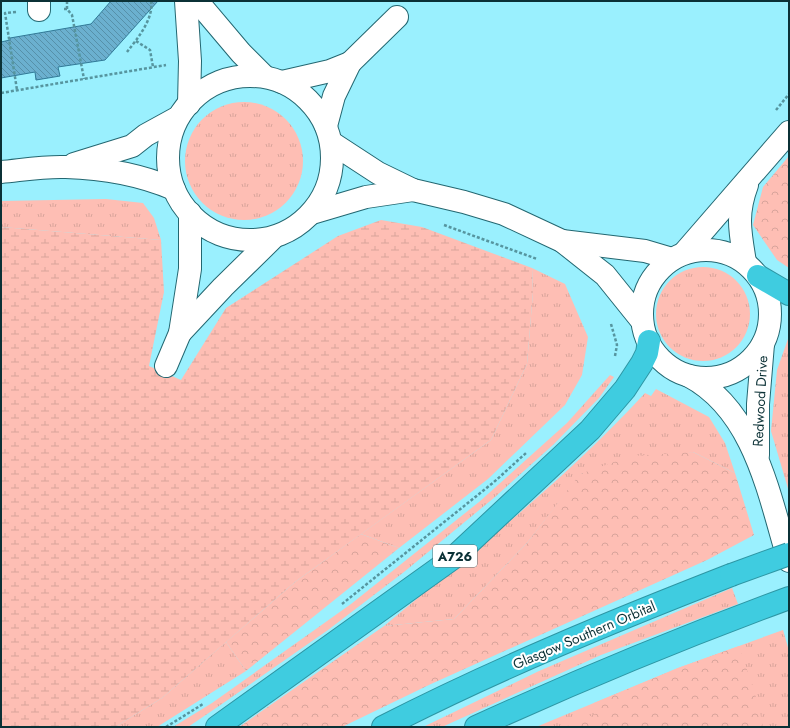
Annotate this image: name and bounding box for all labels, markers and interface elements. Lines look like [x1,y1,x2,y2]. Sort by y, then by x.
street label: Redwood Drive [748,355,772,447]
road number: A726 [433,545,477,567]
street label: Glasgow Southern Orbital [510,596,658,674]

